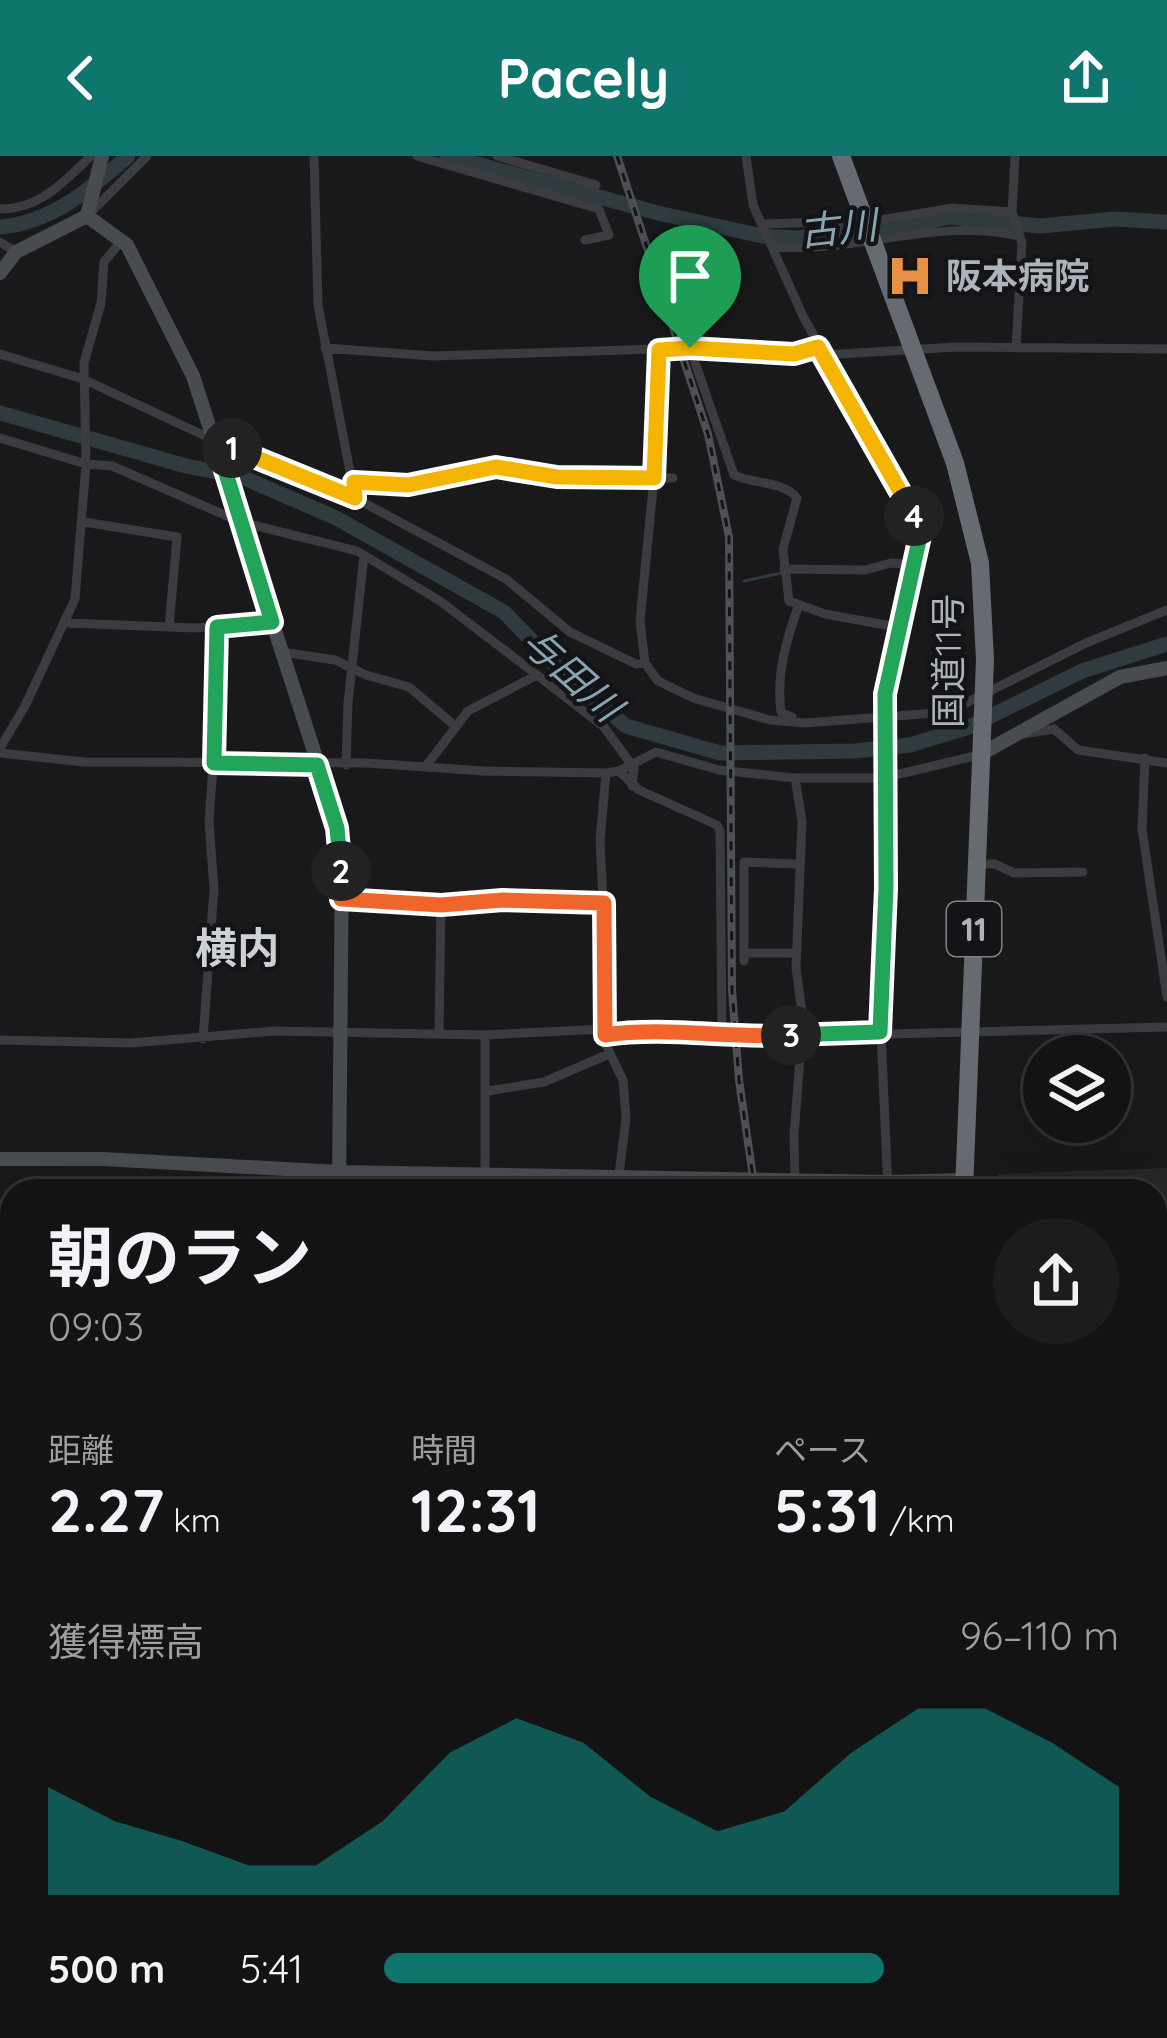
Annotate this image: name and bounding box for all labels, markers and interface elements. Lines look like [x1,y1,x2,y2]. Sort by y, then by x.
text: Pacely [498,44,669,112]
icon: back [48,45,114,111]
icon: share [1053,45,1119,111]
water label: 古川 [797,199,883,256]
pin [639,225,741,348]
icon: arrive [657,243,723,309]
hospital icon: 阪本病院 [885,251,935,301]
place label: 阪本病院 [946,253,1090,298]
pin: 1 [202,418,262,478]
text: 1 [226,427,238,468]
pin: 4 [884,486,944,546]
text: 4 [904,495,924,536]
street label: 国道11号 [925,594,970,728]
water label: 与田川 [512,616,635,734]
pin: 2 [311,841,371,901]
text: 2 [332,850,350,891]
road number: 11 [947,902,1001,956]
district label: 横内 [195,921,279,974]
pin: 3 [761,1005,821,1065]
text: 3 [782,1014,800,1055]
map controls [1023,1035,1131,1143]
button: layers [1023,1035,1131,1143]
text: 朝のラン [48,1215,312,1298]
button: share [993,1218,1119,1344]
text: 09:03 [48,1302,144,1351]
text: 距離 [48,1429,114,1470]
text: 時間 [411,1429,477,1470]
text: ペース [774,1429,871,1470]
text: 2.27 [48,1472,164,1547]
text: 12:31 [411,1472,540,1547]
text: 5:31 [774,1472,881,1547]
text: km [164,1499,221,1540]
text: /km [881,1499,955,1540]
text: 96–110 m [960,1611,1119,1660]
text: 獲得標高 [48,1617,204,1666]
text: 500 m [48,1944,165,1993]
text: 5:41 [240,1944,303,1993]

